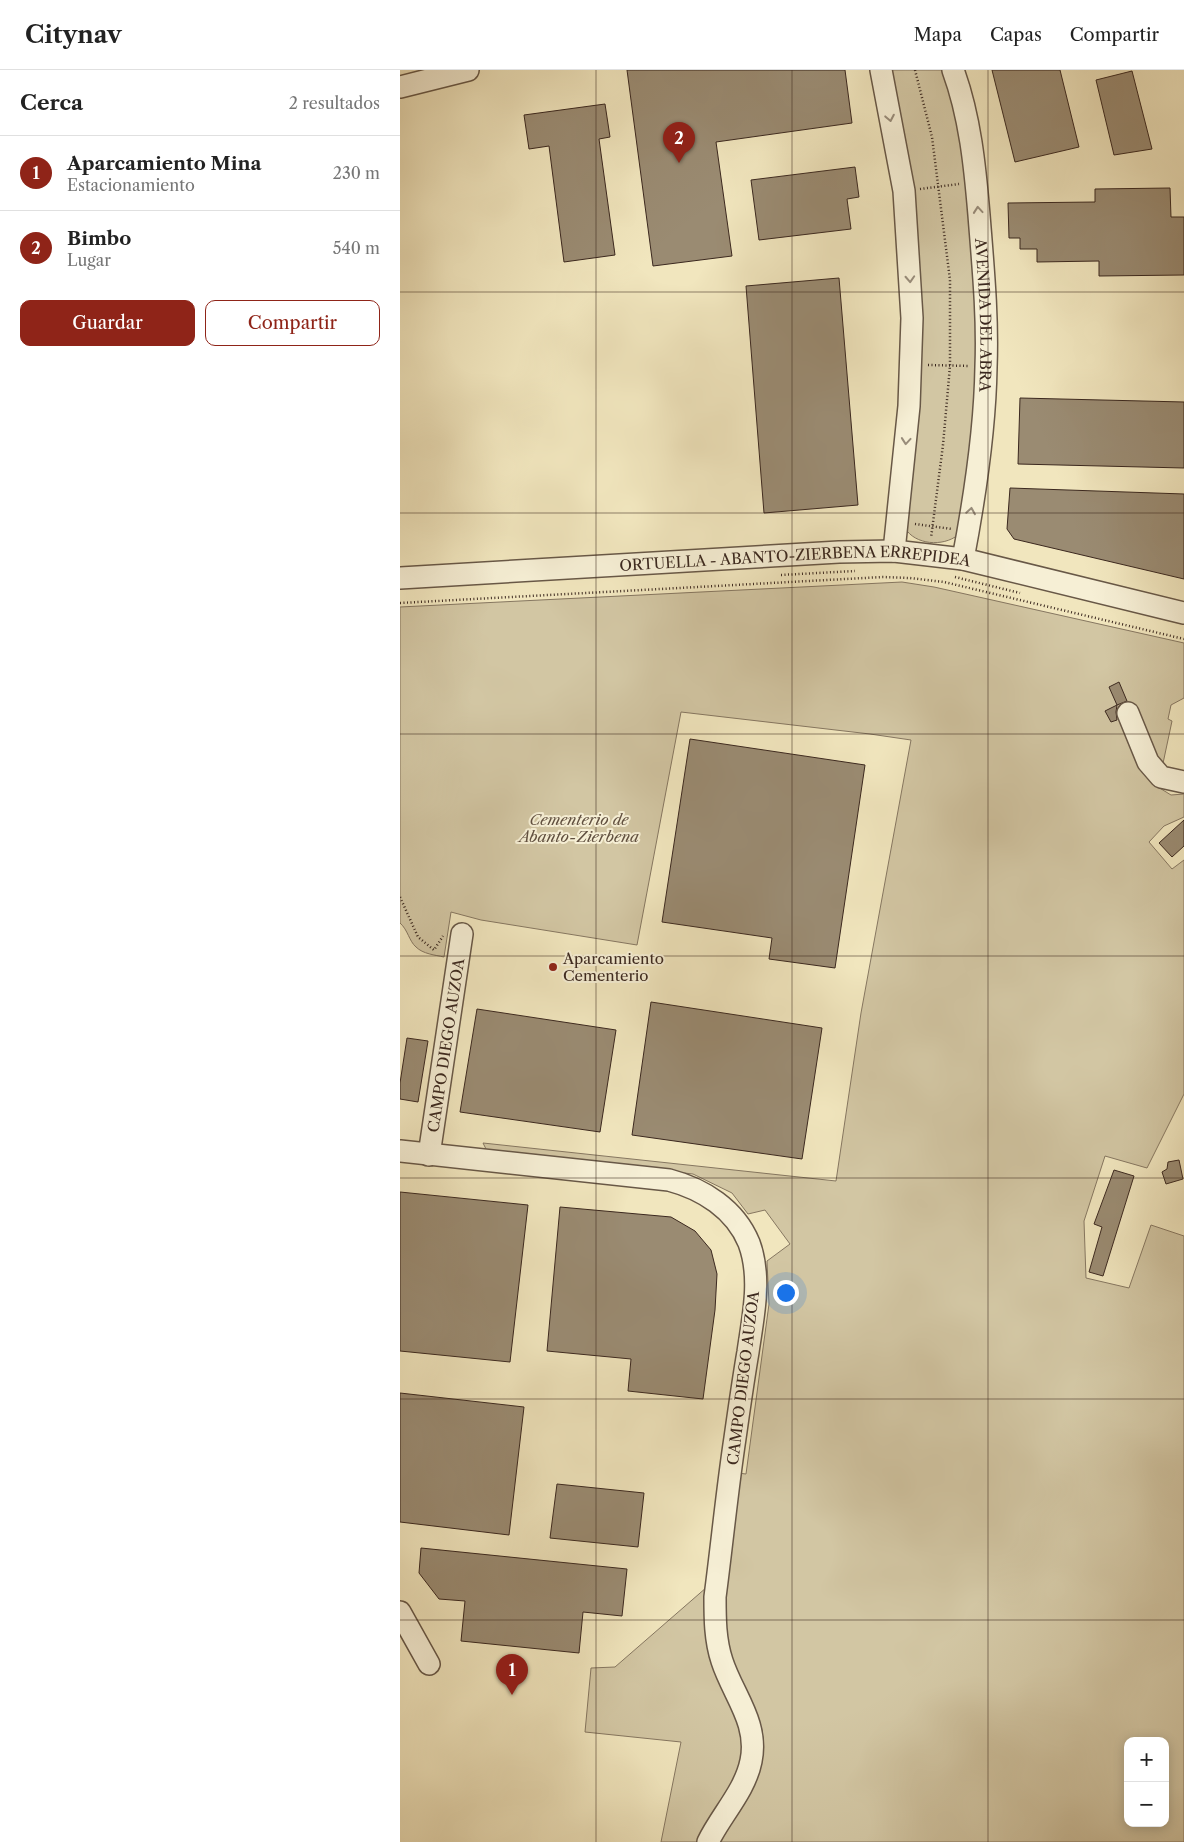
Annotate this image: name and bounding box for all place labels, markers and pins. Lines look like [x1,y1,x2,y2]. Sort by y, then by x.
pin: 2 [663,122,695,163]
place label: Aparcamiento Cementerio [562,949,664,985]
marker: Aparcamiento Cementerio [547,961,559,973]
pin: 1 [496,1654,528,1695]

